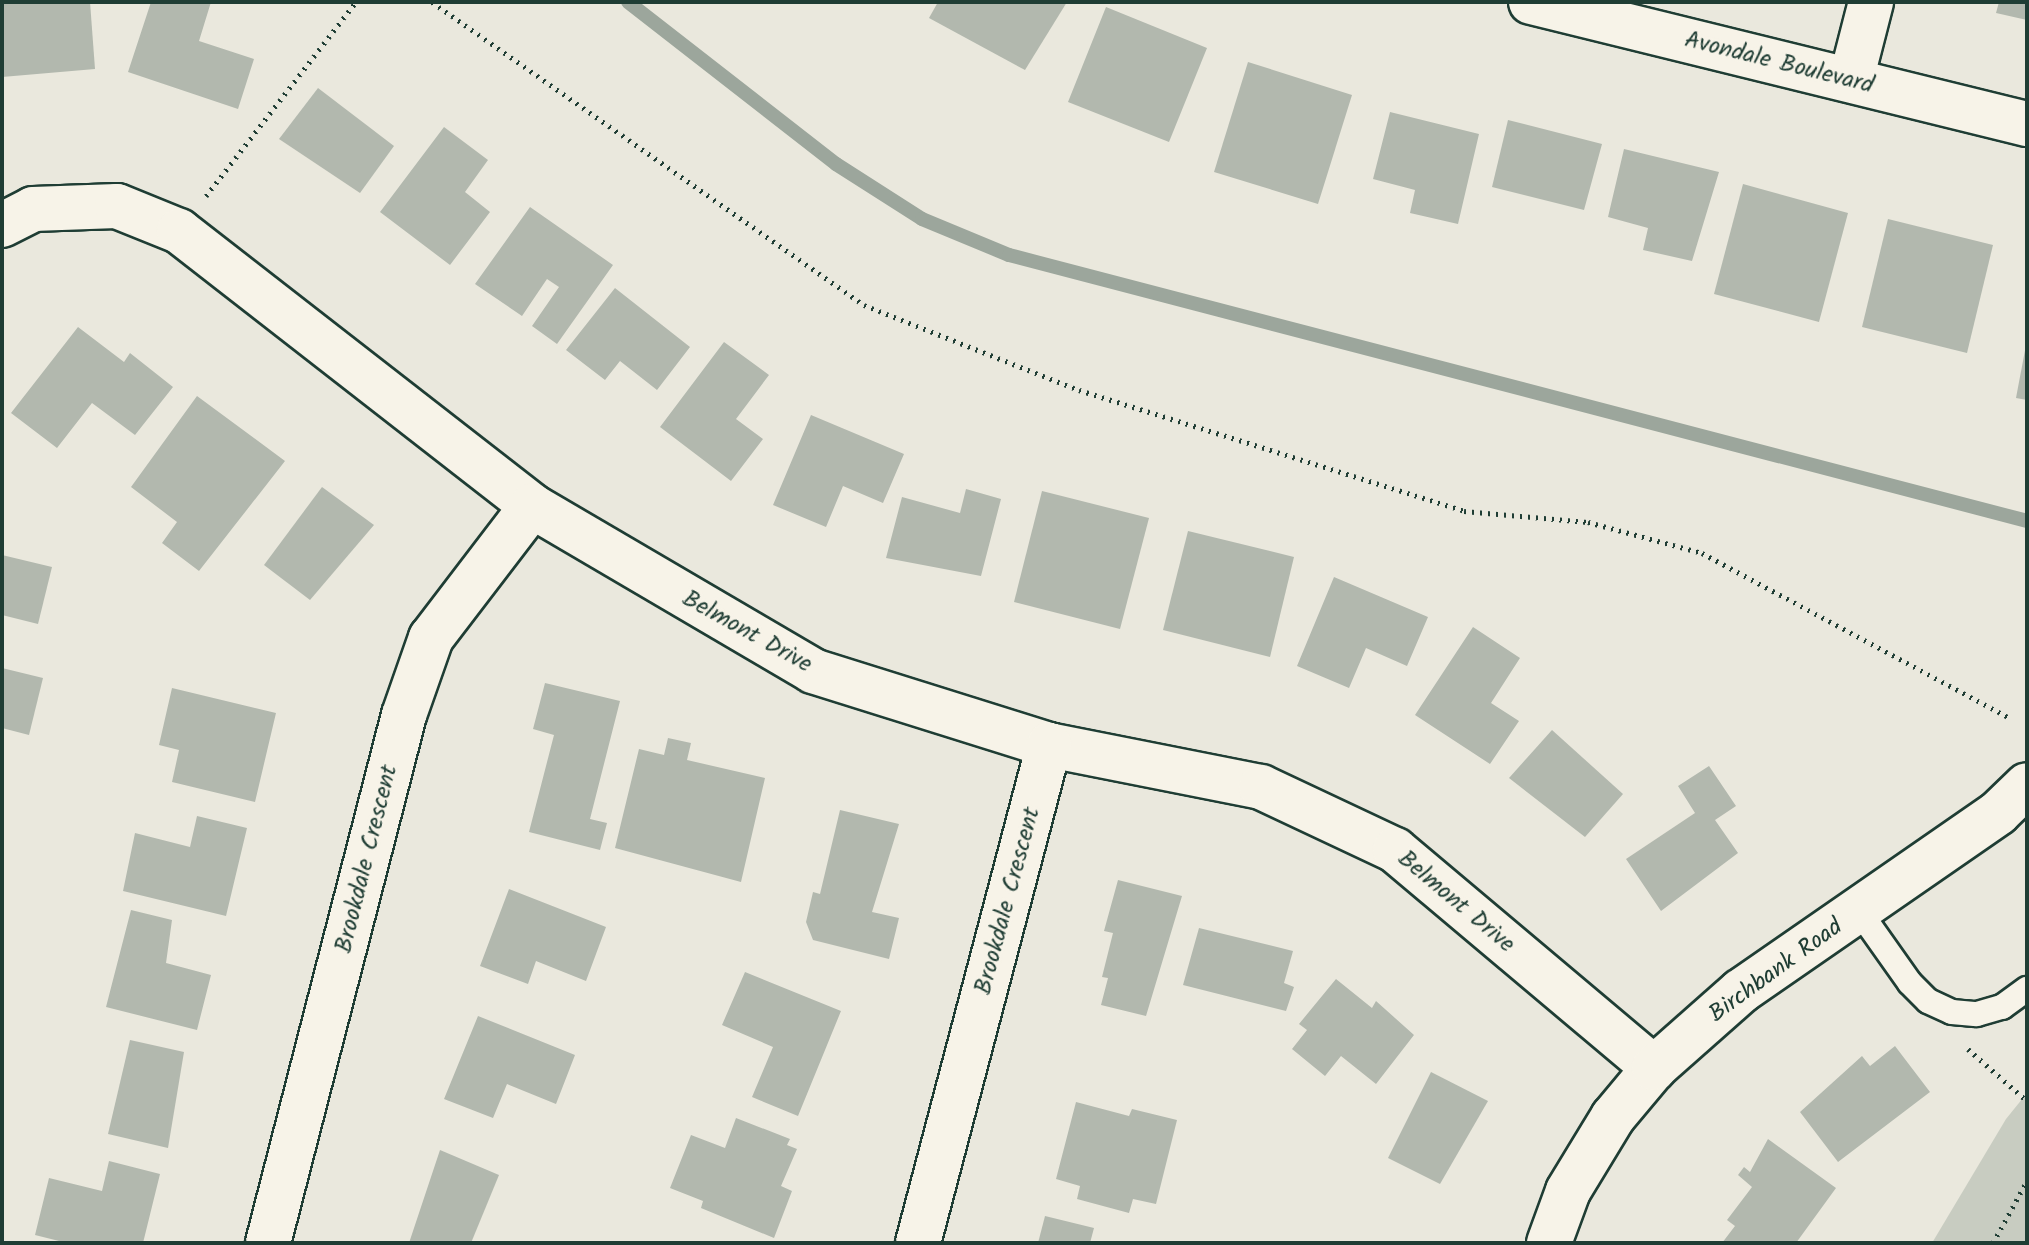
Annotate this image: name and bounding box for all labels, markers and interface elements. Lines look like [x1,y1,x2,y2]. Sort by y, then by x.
street label: Avondale Boulevard [1682,26,1876,100]
street label: Belmont Drive [677,585,817,679]
street label: Brookdale Crescent [330,762,404,956]
street label: Brookdale Crescent [969,804,1047,998]
street label: Belmont Drive [1392,845,1520,959]
street label: Birchbank Road [1704,913,1848,1029]

